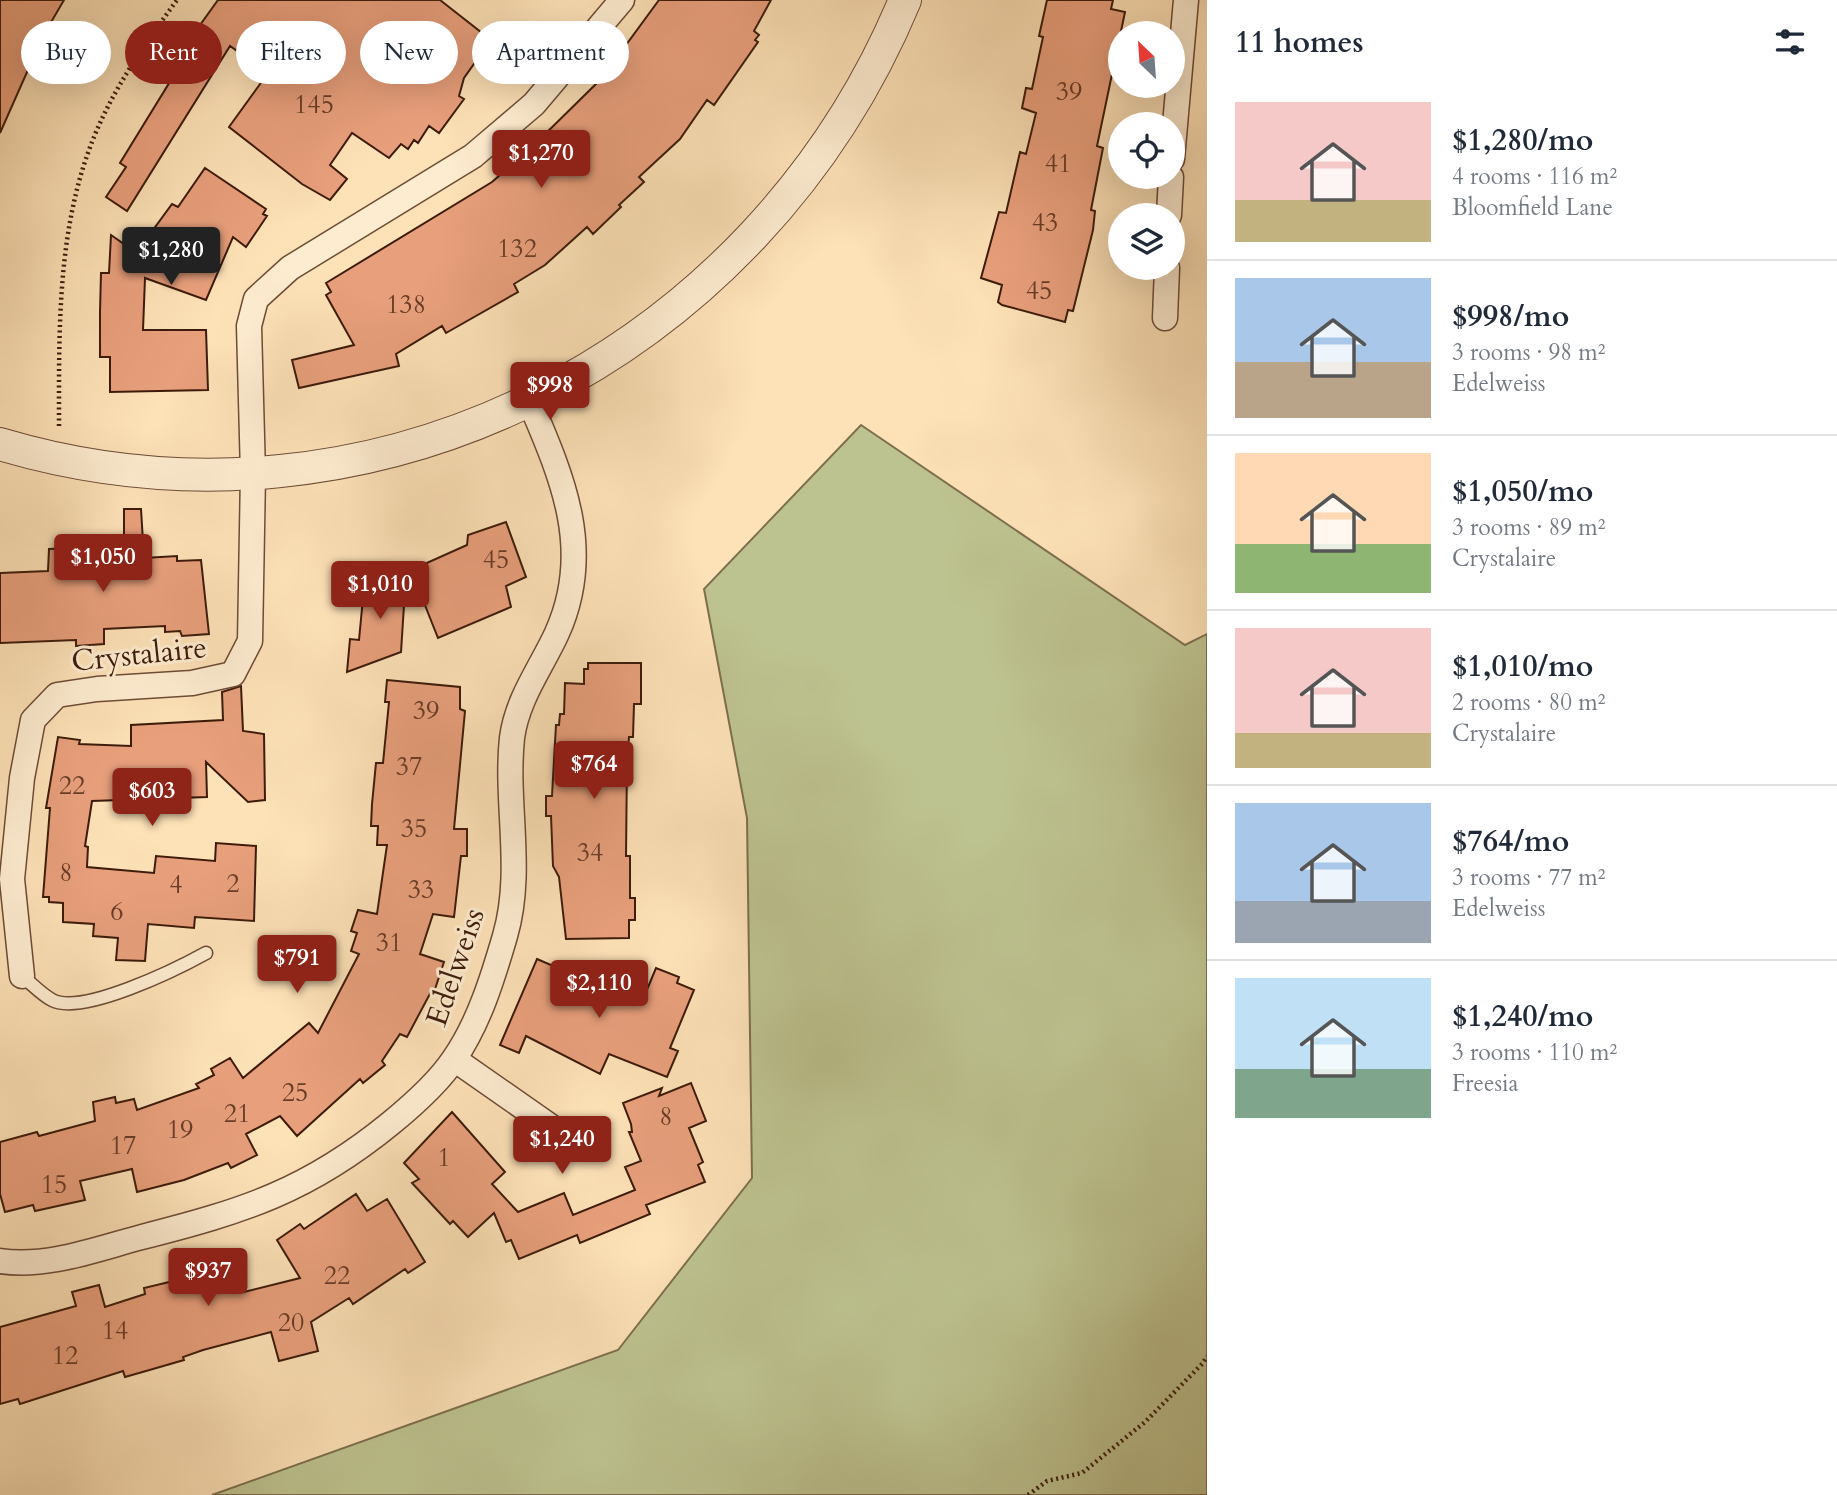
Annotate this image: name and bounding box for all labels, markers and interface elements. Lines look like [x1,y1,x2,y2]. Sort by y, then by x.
chip: Buy [21,21,111,84]
chip: Rent [125,21,222,84]
chip: Filters [236,21,346,84]
chip: New [360,21,458,84]
chip: Apartment [472,21,629,84]
north arrow [1108,21,1185,98]
map controls [1108,21,1185,280]
text: 11 homes [1235,22,1364,63]
icon: filters [1771,23,1809,61]
house number: 39 [1056,74,1082,109]
house number: 145 [294,87,334,122]
button: locate [1108,112,1185,189]
text: $1,280/mo [1452,120,1593,161]
pin: $1,270 [484,130,598,190]
icon: home [1291,130,1375,214]
text: $1,270 [508,137,574,168]
house number: 41 [1045,146,1071,181]
text: 4 rooms · 116 m² [1452,161,1617,192]
text: Bloomfield Lane [1452,192,1613,223]
button: layers [1108,203,1185,280]
house number: 43 [1032,205,1058,240]
pin: $1,280 [114,228,228,287]
house number: 132 [497,231,537,266]
text: $1,280 [138,234,204,265]
house number: 45 [1026,273,1052,308]
house number: 138 [386,287,426,322]
text: $998/mo [1452,296,1569,337]
icon: home [1291,306,1375,390]
text: 3 rooms · 98 m² [1452,337,1605,368]
pin: $998 [509,362,591,422]
text: Edelweiss [1452,368,1545,399]
text: $998 [526,369,574,400]
text: $1,050/mo [1452,471,1593,512]
icon: home [1291,481,1375,565]
text: 3 rooms · 89 m² [1452,512,1605,543]
pin: $1,050 [46,534,160,594]
text: $1,050 [70,541,136,572]
house number: 45 [483,542,509,577]
text: Crystalaire [1452,543,1556,574]
pin: $1,010 [323,562,437,621]
text: $1,010 [347,568,413,599]
street label: Crystalaire [69,627,209,682]
text: $1,010/mo [1452,646,1593,687]
icon: home [1291,656,1375,740]
text: 2 rooms · 80 m² [1452,687,1605,718]
house number: 39 [413,693,439,728]
text: Crystalaire [1452,718,1556,749]
pin: $764 [553,742,635,801]
text: $764 [570,748,618,779]
house number: 37 [396,749,422,784]
house number: 22 [59,768,85,803]
pin: $603 [111,768,193,828]
text: $603 [128,775,176,806]
house number: 35 [401,811,427,846]
text: $764/mo [1452,821,1569,862]
icon: home [1291,831,1375,915]
house number: 34 [577,835,603,870]
house number: 8 [59,855,73,890]
text: 3 rooms · 77 m² [1452,862,1605,893]
house number: 2 [226,866,240,901]
house number: 4 [169,867,183,902]
house number: 33 [408,872,434,907]
text: Edelweiss [1452,893,1545,924]
house number: 6 [110,894,124,929]
street label: Edelweiss [416,903,495,1031]
house number: 31 [376,925,402,960]
pin: $791 [256,936,338,995]
text: $791 [273,942,321,973]
pin: $2,110 [542,960,656,1020]
text: $2,110 [566,967,632,998]
text: $1,240/mo [1452,996,1593,1037]
icon: home [1291,1006,1375,1090]
text: 3 rooms · 110 m² [1452,1037,1617,1068]
text: Freesia [1452,1068,1518,1099]
house number: 25 [282,1075,308,1110]
house number: 21 [224,1096,250,1131]
house number: 8 [659,1099,673,1134]
house number: 19 [167,1112,193,1147]
pin: $1,240 [505,1116,619,1176]
text: $1,240 [529,1123,595,1154]
house number: 17 [110,1128,136,1163]
house number: 1 [437,1140,451,1175]
house number: 15 [41,1167,67,1202]
pin: $937 [167,1248,249,1308]
text: $937 [184,1255,232,1286]
house number: 22 [324,1258,350,1293]
house number: 20 [278,1305,304,1340]
house number: 14 [102,1313,128,1348]
house number: 12 [52,1338,78,1373]

